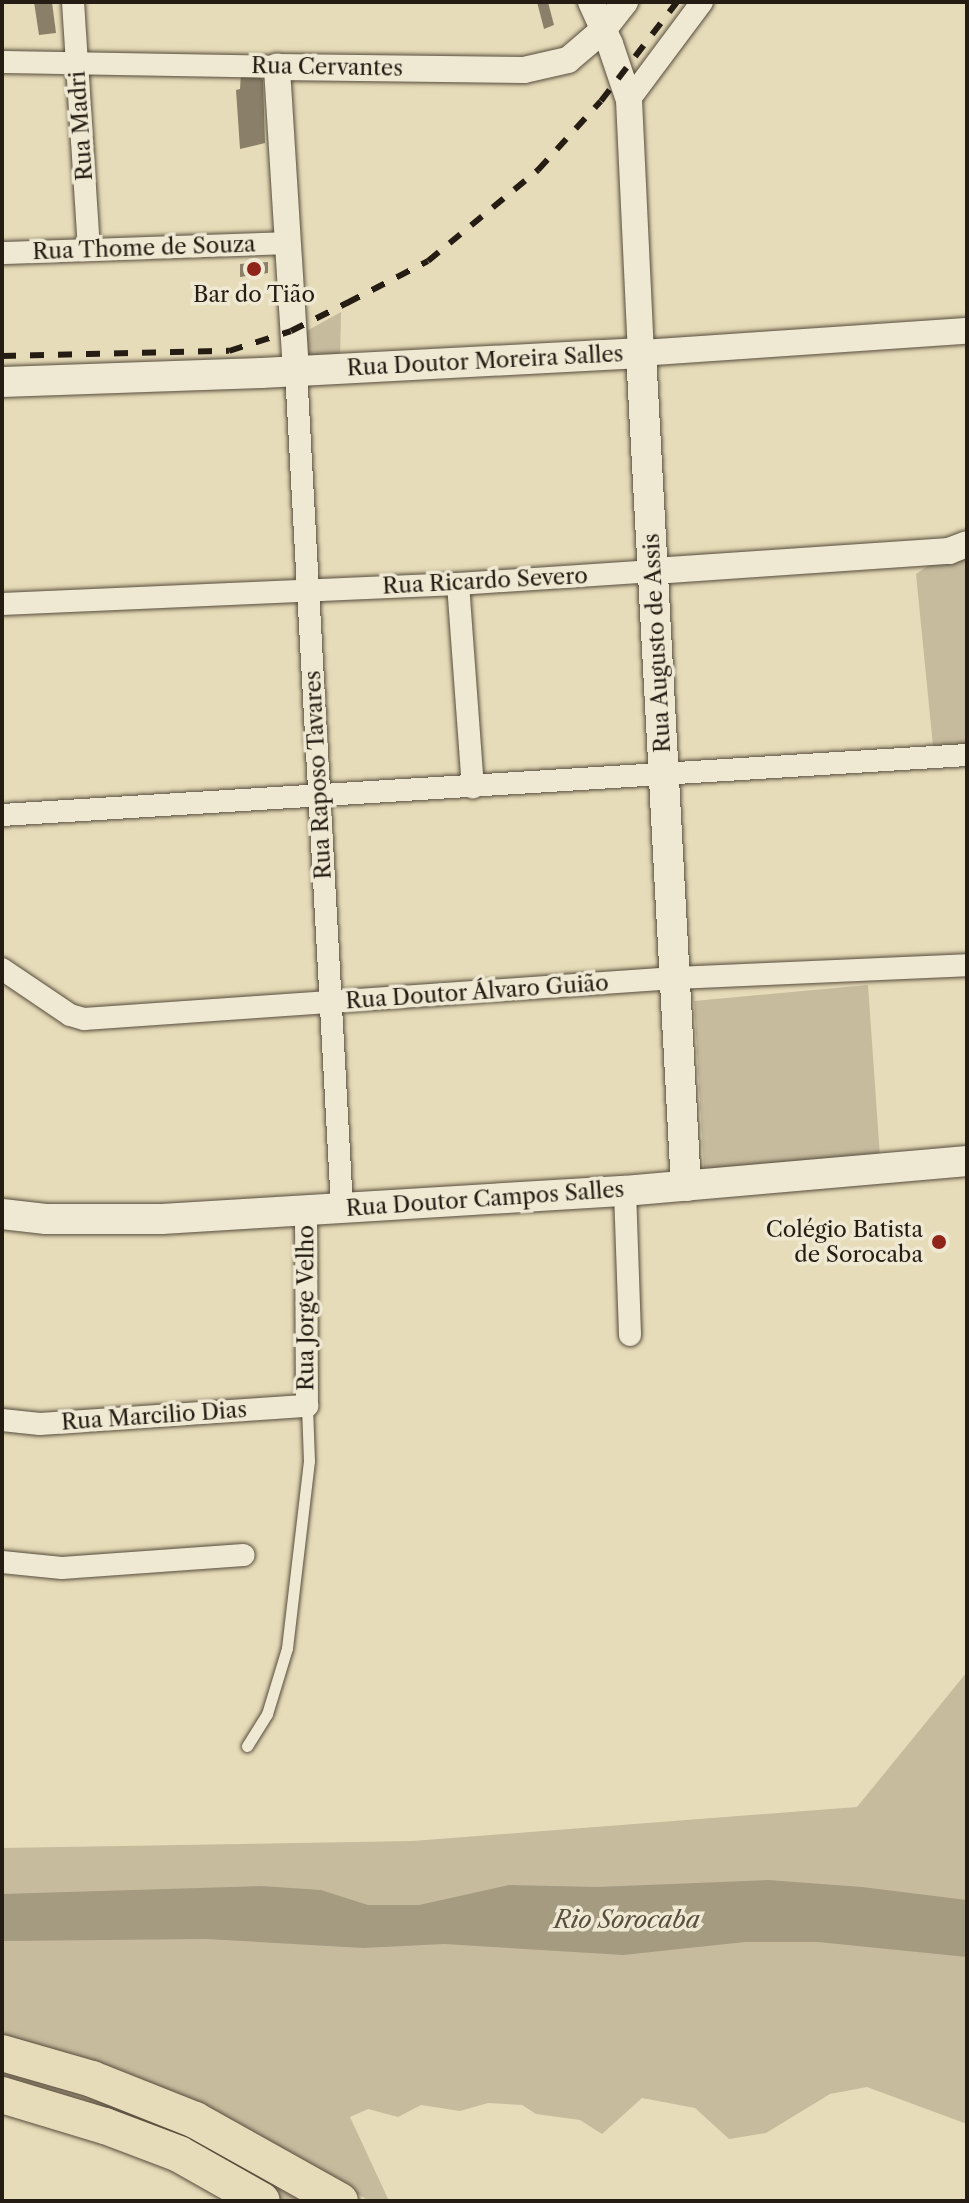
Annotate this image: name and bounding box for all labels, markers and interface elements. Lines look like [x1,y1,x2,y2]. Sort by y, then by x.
street label: Rua Cervantes [251,52,403,82]
street label: Rua Madri [64,70,98,182]
street label: Rua Thome de Souza [31,231,257,265]
marker: Bar do Tião [245,260,263,278]
place label: Bar do Tião [193,282,315,308]
street label: Rua Doutor Moreira Salles [346,341,624,381]
street label: Rua Augusto de Assis [638,532,676,754]
street label: Rua Ricardo Severo [381,562,589,600]
street label: Rua Raposo Tavares [299,669,337,881]
street label: Rua Doutor Álvaro Guião [344,970,610,1014]
street label: Rua Doutor Campos Salles [345,1176,625,1222]
place label: Colégio Batista de Sorocaba [766,1216,923,1268]
street label: Rua Jorge Velho [293,1225,319,1391]
marker: Colégio Batista de Sorocaba [930,1233,948,1251]
street label: Rua Marcilio Dias [60,1396,248,1436]
water label: Rio Sorocaba [554,1906,700,1934]

